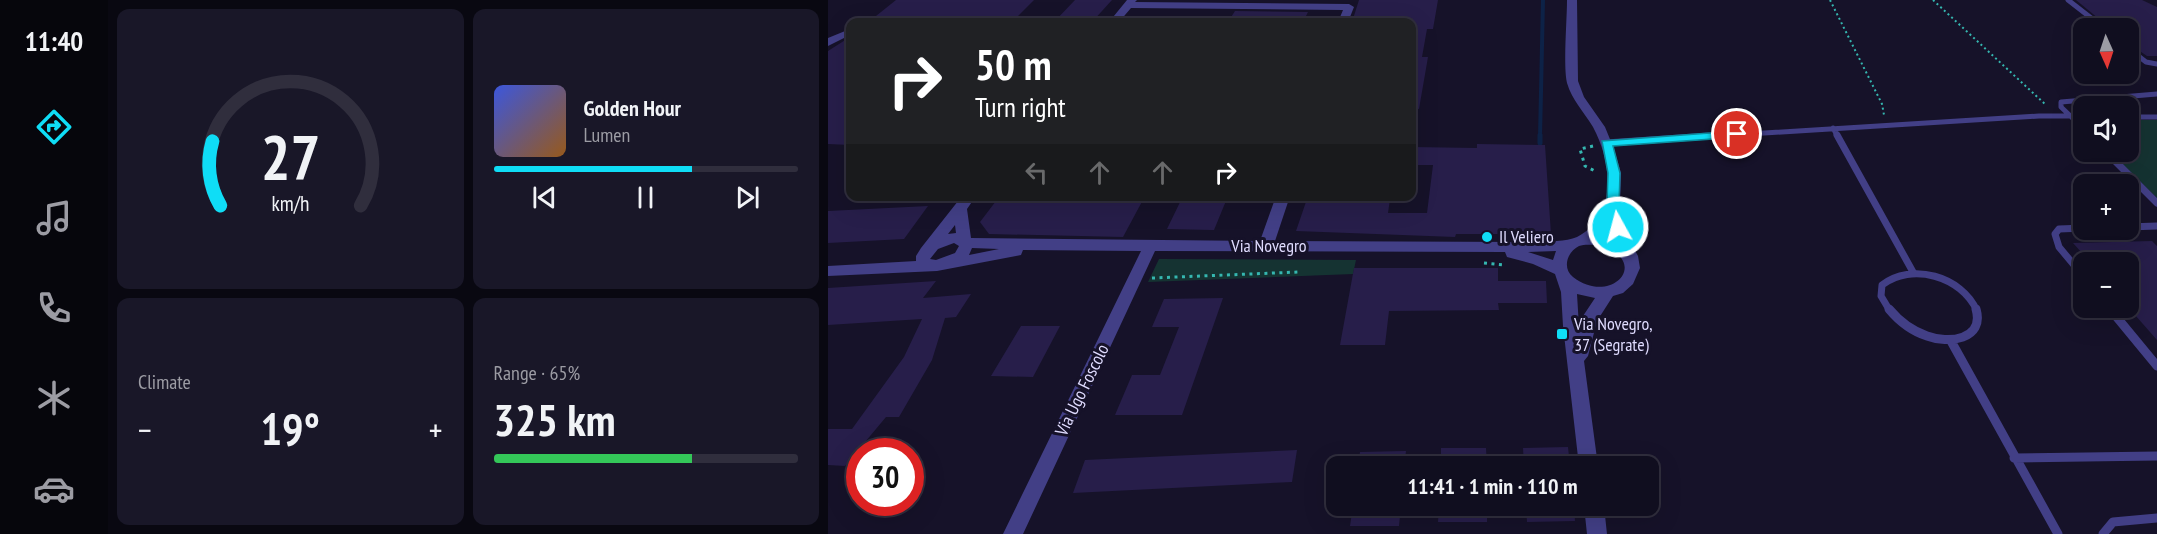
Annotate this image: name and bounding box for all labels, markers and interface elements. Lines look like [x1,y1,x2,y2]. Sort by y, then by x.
north arrow [2073,18,2139,84]
map controls [2073,18,2139,318]
text: 11:40 [25,24,83,58]
text: 50 m [975,37,1052,92]
icon: right [876,42,954,120]
text: Turn right [975,90,1066,124]
text: Golden Hour [584,94,681,122]
button: sound [2073,96,2139,162]
icon: directions [33,106,75,148]
pin [1711,108,1762,159]
text: 27 [260,116,320,197]
icon: arrive [1720,117,1753,150]
text: Lumen [584,122,630,148]
icon: left [1020,156,1053,189]
icon: ahead [1083,156,1116,189]
icon: ahead [1146,156,1179,189]
icon: right [1209,156,1242,189]
button: + [2073,174,2139,240]
icon: previous [528,181,561,214]
icon: pause [629,181,662,214]
icon: next [731,181,764,214]
text: km/h [271,190,309,218]
position arrow [1586,195,1650,259]
icon: music [33,197,75,239]
place label: Il Veliero [1499,225,1554,248]
marker: Il Veliero [1480,230,1494,244]
street label: Via Novegro [1230,234,1307,257]
button: − [2073,252,2139,318]
icon: phone [33,287,75,329]
place label: Via Novegro, 37 (Segrate) [1573,312,1653,356]
marker: Via Novegro, 37 (Segrate) [1555,327,1569,341]
street label: Via Ugo Foscolo [1049,340,1114,440]
text: Range · 65% [494,360,580,386]
text: Climate [138,369,191,395]
icon: climate [33,377,75,419]
text: 325 km [494,390,616,448]
text: 19° [261,399,320,457]
text: − [138,408,152,451]
text: + [429,408,443,451]
speed limit sign: 30 [846,438,924,516]
icon: car [33,468,75,510]
text: 11:41 · 1 min · 110 m [1407,472,1578,500]

